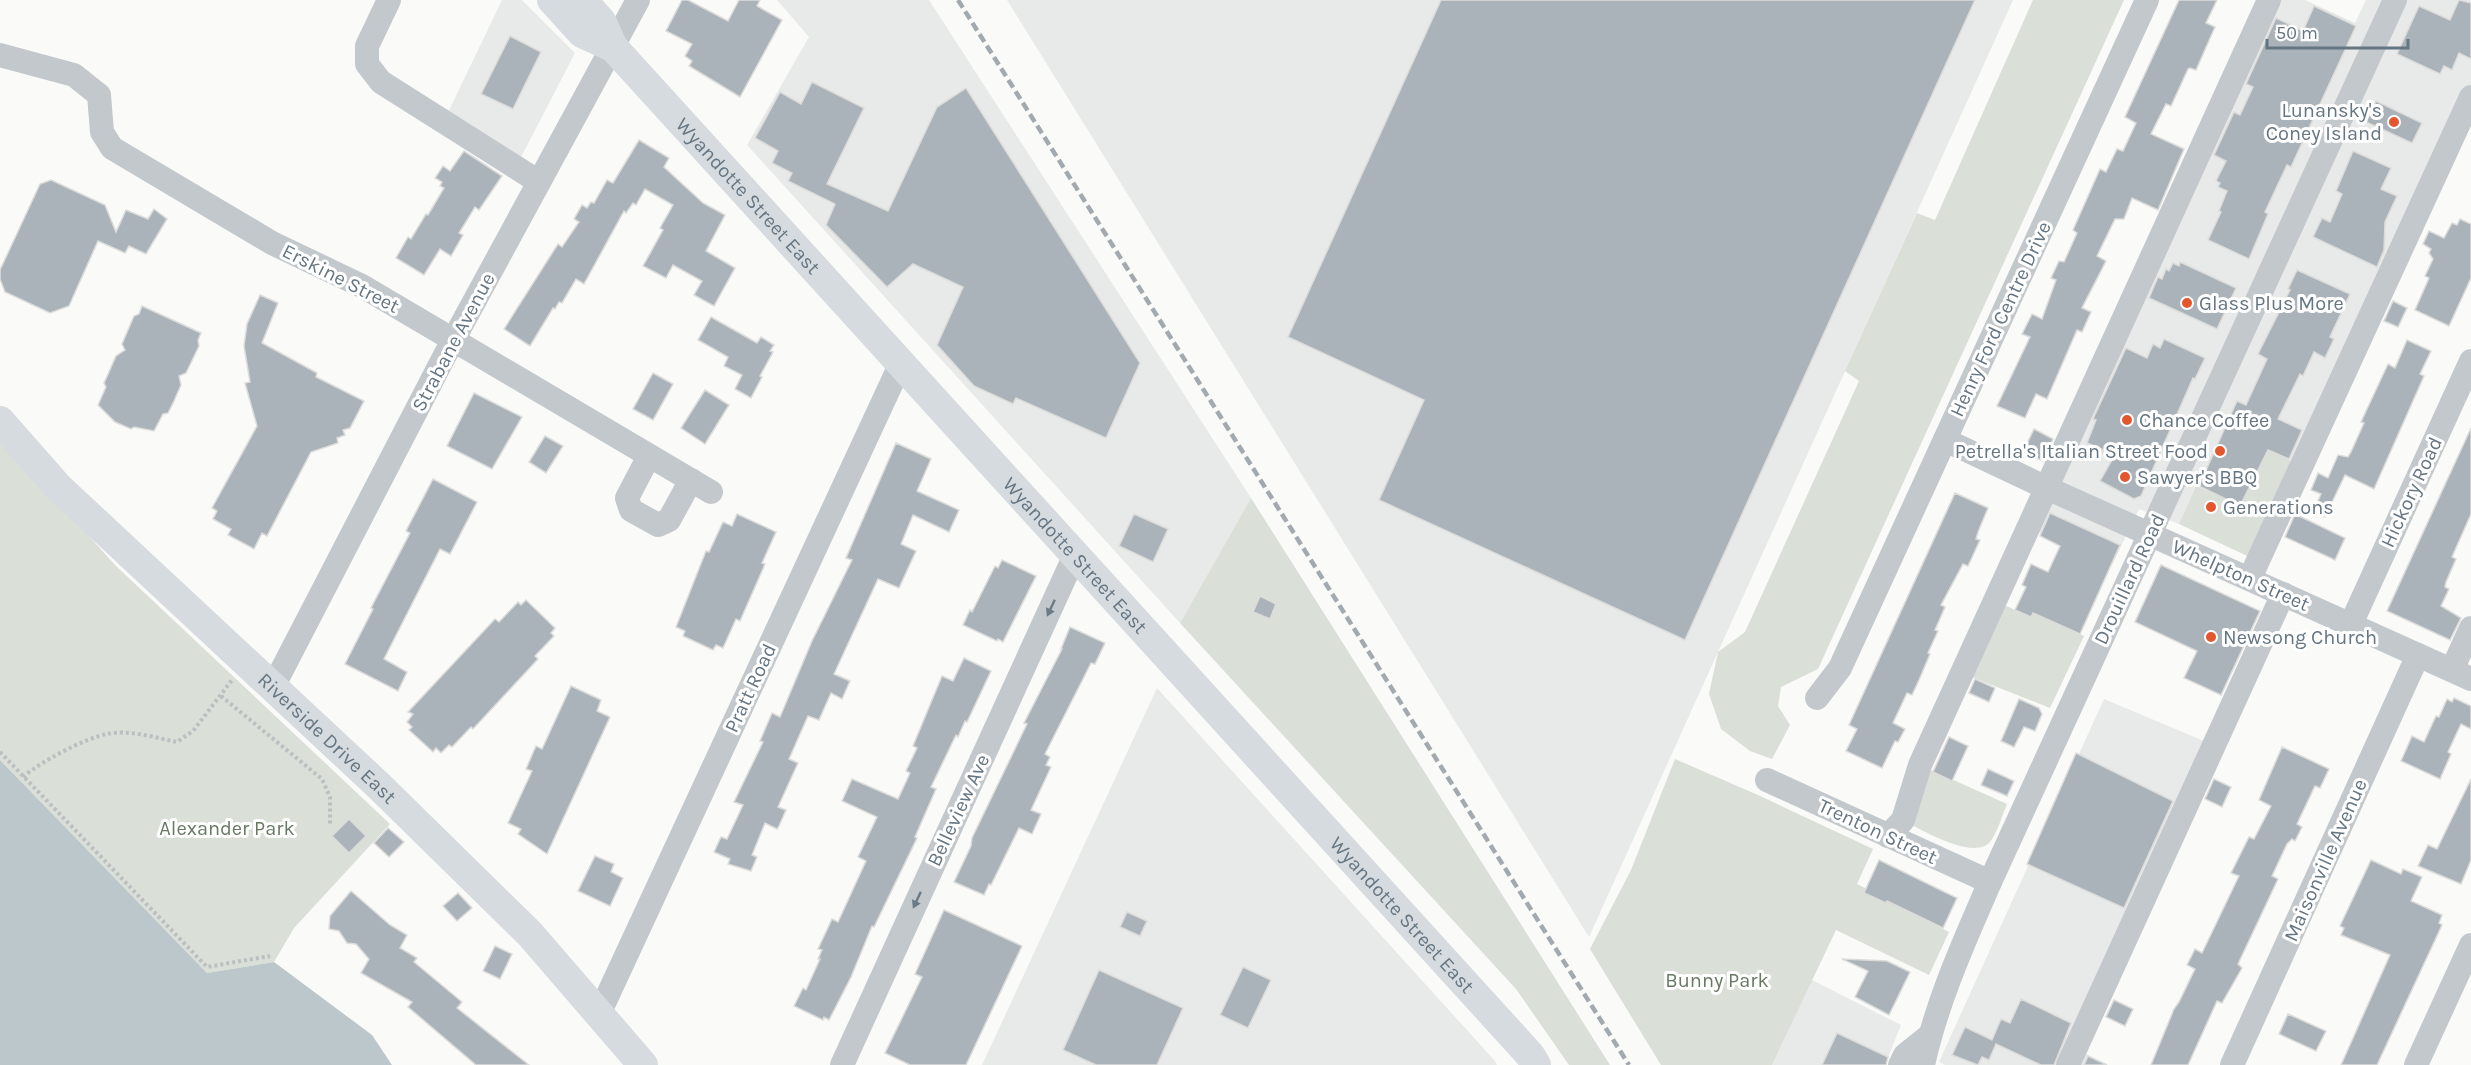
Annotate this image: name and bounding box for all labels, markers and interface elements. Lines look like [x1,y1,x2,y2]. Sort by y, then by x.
scale bar [2267,12,2408,50]
text: 50 m [2276,22,2318,44]
place label: Lunansky's Coney Island [2266,99,2382,145]
street label: Wyandotte Street East [671,113,825,279]
marker: Lunansky's Coney Island [2387,115,2401,129]
street label: Henry Ford Centre Drive [1945,218,2056,420]
street label: Erskine Street [278,239,404,318]
street label: Strabane Avenue [407,269,500,415]
place label: Glass Plus More [2199,292,2344,315]
marker: Glass Plus More [2180,296,2194,310]
place label: Chance Coffee [2139,409,2269,432]
marker: Chance Coffee [2120,413,2134,427]
street label: Hickory Road [2376,433,2447,551]
place label: Petrella's Italian Street Food [1955,440,2208,463]
marker: Petrella's Italian Street Food [2213,444,2227,458]
place label: Sawyer's BBQ [2137,466,2257,489]
marker: Sawyer's BBQ [2118,470,2132,484]
street label: Wyandotte Street East [998,473,1152,639]
place label: Generations [2223,496,2334,519]
marker: Generations [2204,500,2218,514]
street label: Drouillard Road [2089,510,2170,648]
street label: Whelpton Street [2169,535,2313,616]
one-way arrow [1046,600,1055,617]
place label: Newsong Church [2223,626,2377,649]
marker: Newsong Church [2204,630,2218,644]
street label: Pratt Road [720,640,781,736]
street label: Riverside Drive East [253,668,401,809]
street label: Belleview Ave [922,750,994,870]
street label: Maisonville Avenue [2279,775,2372,945]
street label: Trenton Street [1815,794,1941,869]
park label: Alexander Park [159,817,295,840]
street label: Wyandotte Street East [1325,832,1479,998]
one-way arrow [912,892,922,910]
park label: Bunny Park [1665,969,1769,992]

